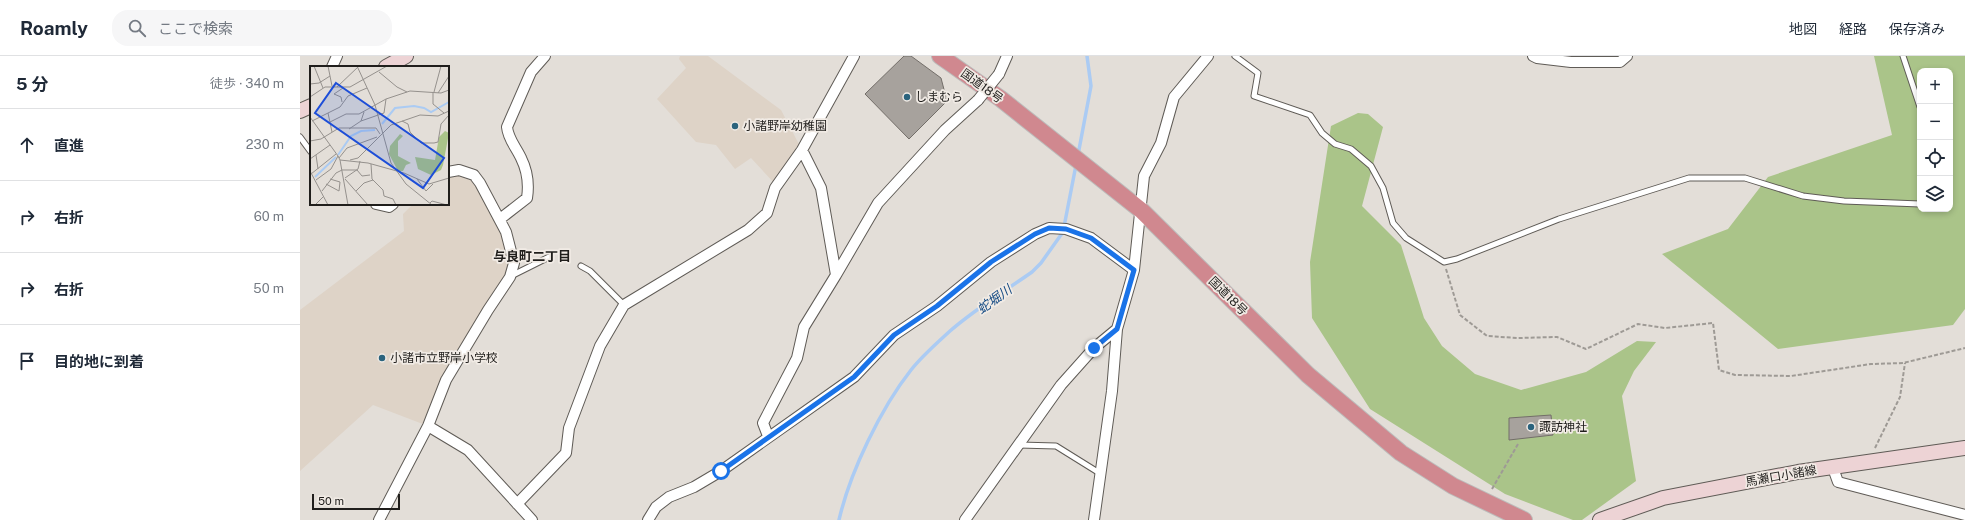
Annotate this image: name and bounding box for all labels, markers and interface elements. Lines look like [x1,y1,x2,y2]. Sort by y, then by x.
search box [112,10,392,46]
text: Roamly [20,17,88,39]
icon: search [126,17,148,39]
text: ここで検索 [158,20,233,37]
text: 地図 [1789,21,1817,37]
text: 経路 [1839,21,1867,37]
text: 保存済み [1889,21,1945,37]
inset map [310,66,449,205]
street label: 国道18号 [958,66,1006,106]
map controls [1917,68,1953,212]
button: + [1917,68,1953,104]
text: 5 分 [16,74,48,94]
text: 徒歩 · 340 m [210,76,284,91]
place label: しまむら [915,90,963,104]
marker: しまむら [902,92,912,102]
button: − [1917,104,1953,140]
place label: 小諸野岸幼稚園 [743,119,827,133]
marker: 小諸野岸幼稚園 [730,121,740,131]
icon: ahead [16,134,38,156]
text: 直進 [54,137,84,154]
text: 230 m [246,137,284,152]
button: locate [1917,140,1953,176]
button: layers [1917,176,1953,212]
icon: right [16,206,38,228]
text: 右折 [54,209,84,226]
text: 60 m [254,209,284,224]
district label: 与良町二丁目 [493,249,571,264]
street label: 国道18号 [1206,274,1250,318]
icon: right [16,278,38,300]
text: 右折 [54,281,84,298]
text: 50 m [253,281,284,296]
water label: 蛇堀川 [974,281,1016,317]
route end [1085,339,1103,357]
icon: arrive [16,350,38,372]
place label: 小諸市立野岸小学校 [390,351,498,365]
text: 目的地に到着 [54,353,144,370]
marker: 小諸市立野岸小学校 [377,353,387,363]
place label: 諏訪神社 [1539,420,1587,434]
marker: 諏訪神社 [1526,422,1536,432]
route start [712,462,730,480]
street label: 馬瀬口小諸線 [1744,463,1818,489]
scale bar [312,492,400,511]
text: 50 m [318,495,344,507]

